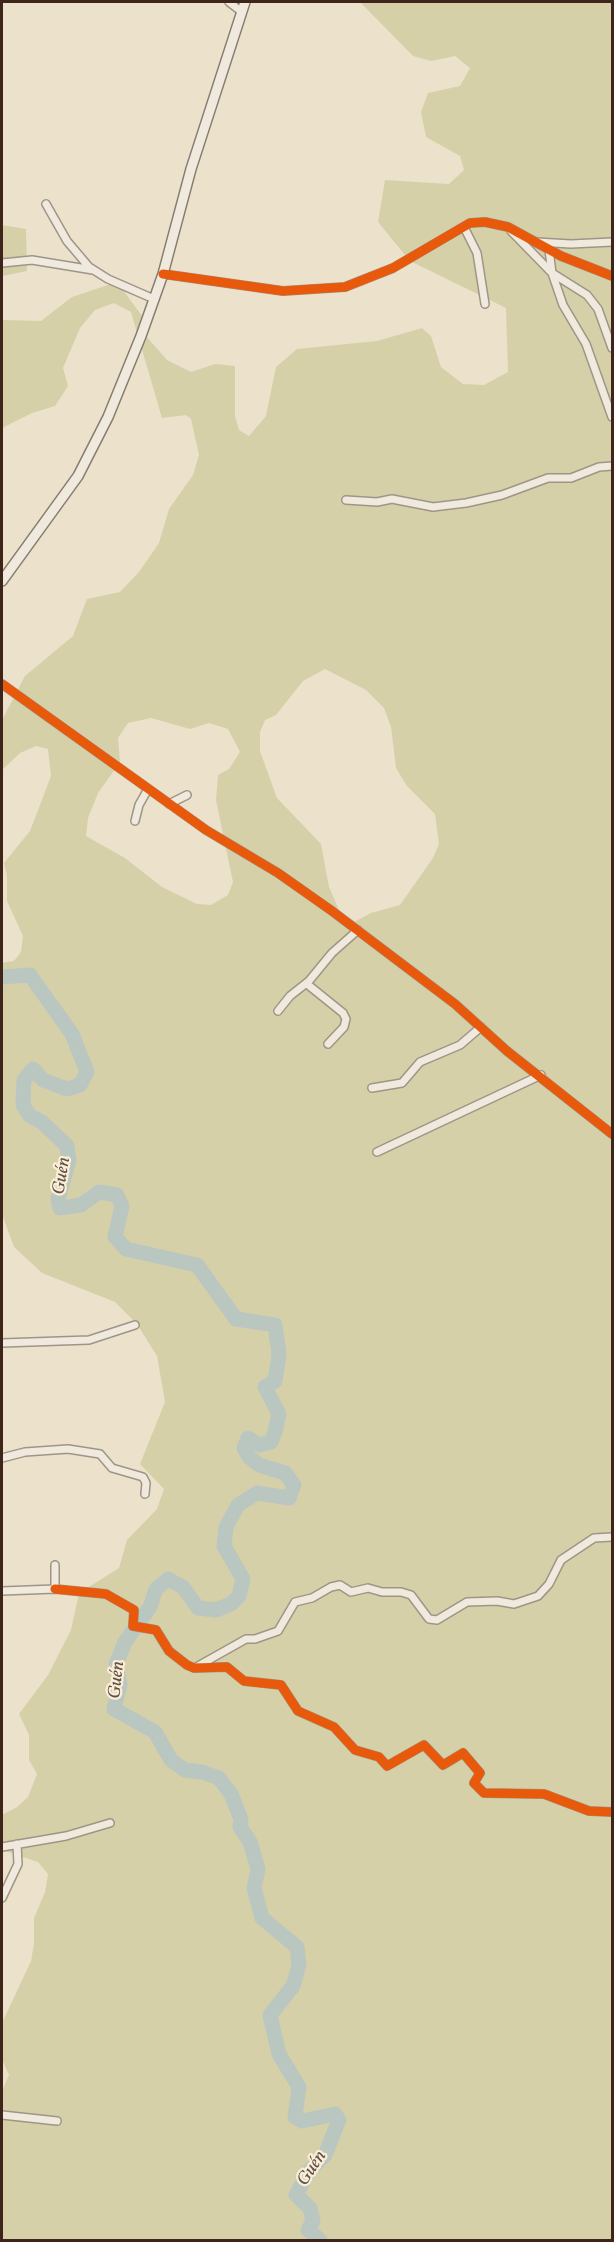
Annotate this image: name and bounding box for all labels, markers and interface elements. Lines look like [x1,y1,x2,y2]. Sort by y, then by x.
water label: Guén [49,1156,77,1196]
water label: Guén [105,1660,131,1700]
water label: Guén [294,2147,332,2191]

